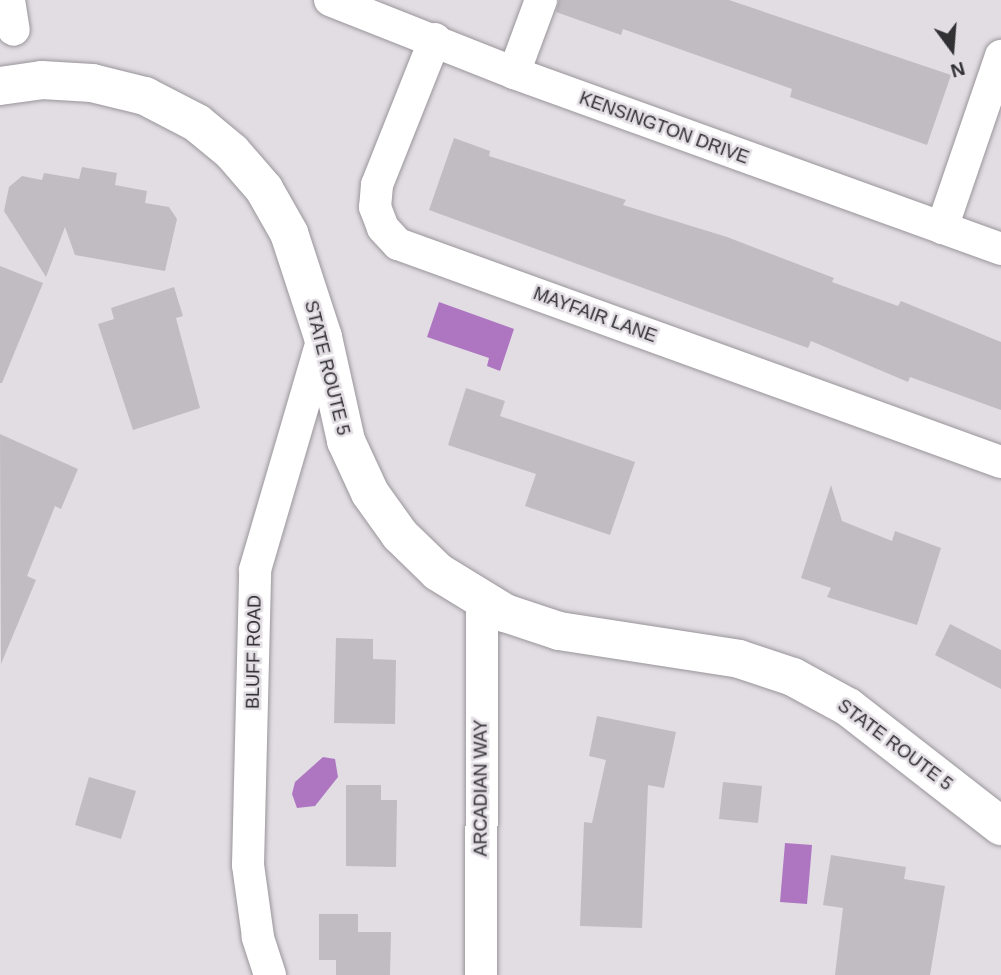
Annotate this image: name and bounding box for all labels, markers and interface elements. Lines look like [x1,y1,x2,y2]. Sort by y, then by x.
north arrow [917,14,987,84]
text: N [948,58,967,82]
street label: KENSINGTON DRIVE [576,87,752,169]
street label: MAYFAIR LANE [530,283,660,347]
street label: STATE ROUTE 5 [300,298,354,438]
street label: BLUFF ROAD [242,595,266,709]
street label: STATE ROUTE 5 [833,695,957,795]
street label: ARCADIAN WAY [470,719,492,857]

